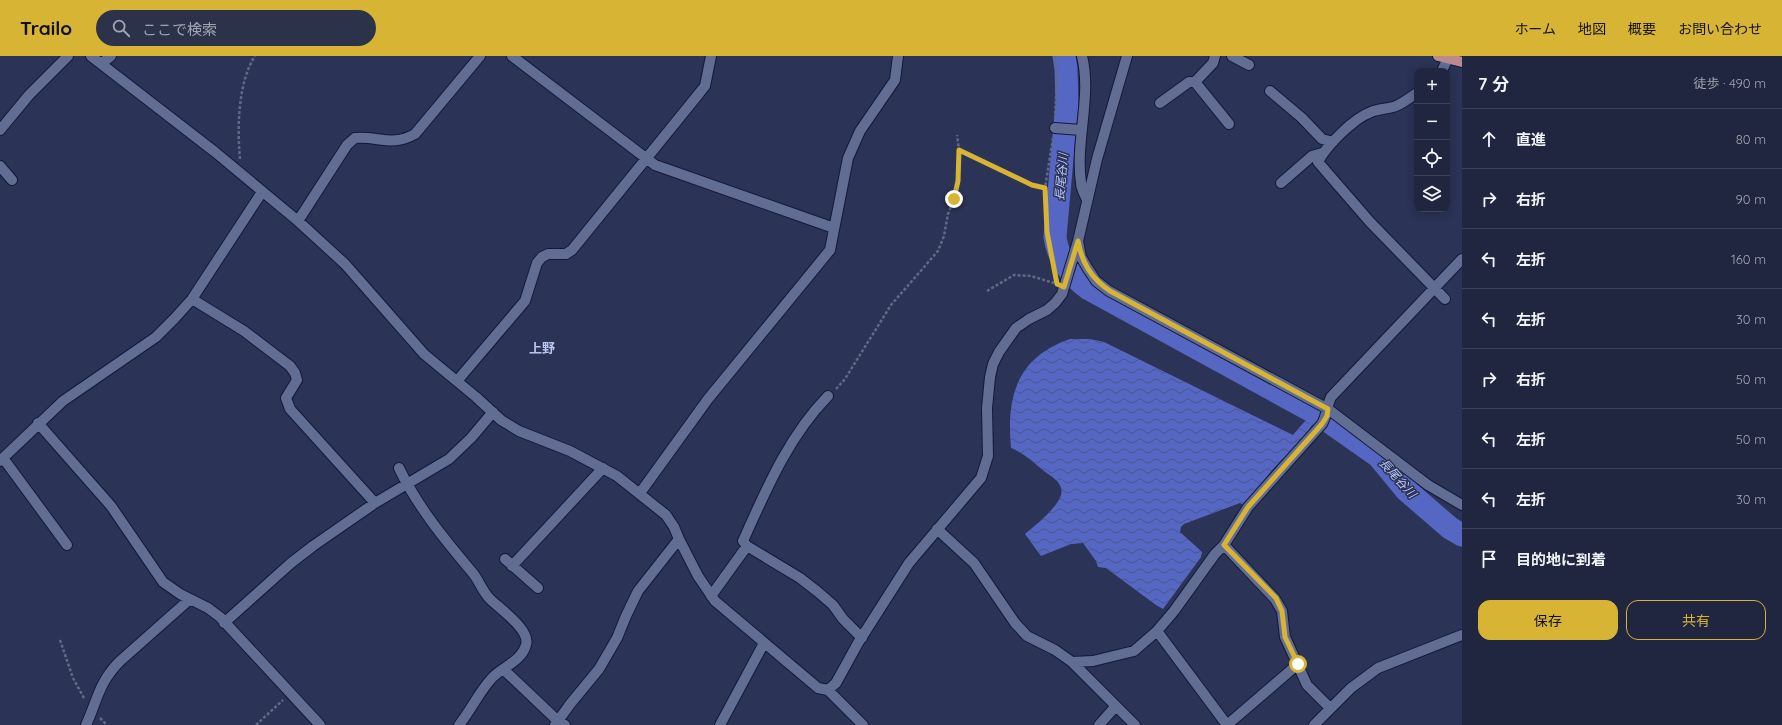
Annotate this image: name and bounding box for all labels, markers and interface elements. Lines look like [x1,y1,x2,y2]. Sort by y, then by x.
search box [96,10,376,46]
text: Trailo [20,16,72,40]
icon: search [110,17,132,39]
text: ここで検索 [142,20,217,39]
text: ホーム [1514,20,1556,38]
text: 地図 [1578,20,1606,38]
text: 概要 [1628,20,1656,38]
text: お問い合わせ [1678,20,1762,38]
map controls [1414,68,1450,212]
button: + [1414,68,1450,104]
text: 7 分 [1478,73,1509,94]
text: 徒歩 · 490 m [1693,75,1766,91]
button: − [1414,104,1450,140]
icon: ahead [1478,128,1500,150]
text: 直進 [1516,130,1546,149]
text: 80 m [1736,131,1766,147]
button: locate [1414,140,1450,176]
water label: 長尾谷川 [1051,150,1071,202]
button: layers [1414,176,1450,212]
icon: right [1478,188,1500,210]
route end [945,190,963,208]
text: 右折 [1516,190,1546,209]
text: 90 m [1736,191,1766,207]
icon: left [1478,248,1500,270]
text: 左折 [1516,250,1546,269]
text: 160 m [1731,251,1766,267]
icon: left [1478,308,1500,330]
text: 左折 [1516,310,1546,329]
text: 30 m [1736,311,1766,327]
district label: 上野 [529,340,555,356]
icon: right [1478,368,1500,390]
text: 右折 [1516,370,1546,389]
text: 50 m [1736,371,1766,387]
icon: left [1478,428,1500,450]
text: 左折 [1516,430,1546,449]
text: 50 m [1736,431,1766,447]
water label: 長尾谷川 [1376,455,1421,502]
icon: left [1478,488,1500,510]
text: 左折 [1516,490,1546,509]
text: 30 m [1736,491,1766,507]
icon: arrive [1478,548,1500,570]
text: 目的地に到着 [1516,550,1606,569]
button: 保存 [1478,600,1618,640]
button: 共有 [1626,600,1766,640]
route start [1289,655,1307,673]

